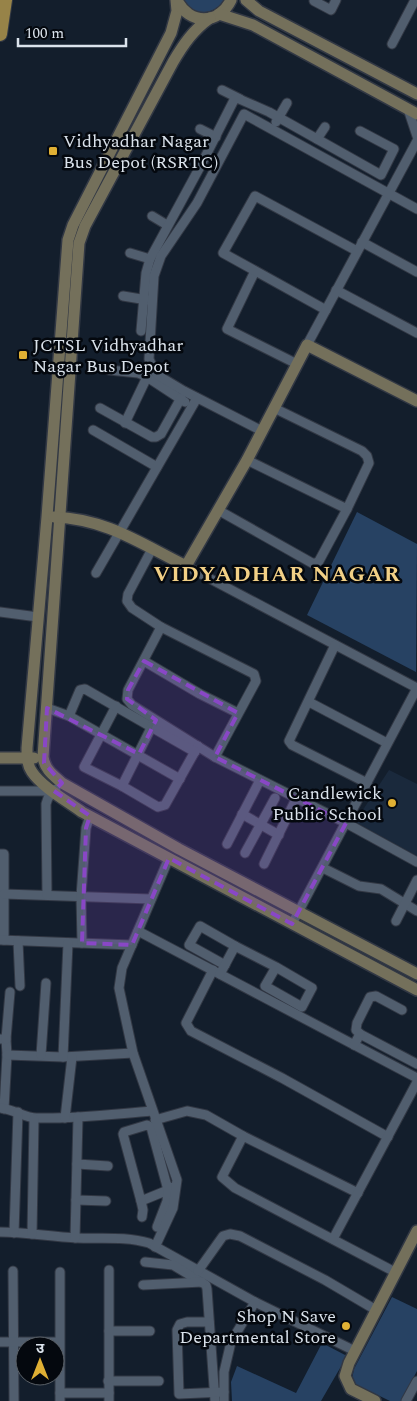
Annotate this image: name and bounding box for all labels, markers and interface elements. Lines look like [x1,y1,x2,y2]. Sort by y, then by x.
scale bar [18,15,125,47]
text: 100 m [25,22,64,45]
place label: Vidhyadhar Nagar Bus Depot (RSRTC) [63,128,218,176]
marker: Vidhyadhar Nagar Bus Depot (RSRTC) [47,145,59,157]
place label: JCTSL Vidhyadhar Nagar Bus Depot [33,332,183,380]
marker: JCTSL Vidhyadhar Nagar Bus Depot [17,349,29,361]
district label: VIDYADHAR NAGAR [153,558,401,591]
place label: Candlewick Public School [272,780,382,828]
marker: Candlewick Public School [386,797,398,809]
place label: Shop N Save Departmental Store [179,1303,336,1351]
marker: Shop N Save Departmental Store [340,1320,352,1332]
north arrow [15,1336,65,1386]
text: उ [36,1338,45,1359]

